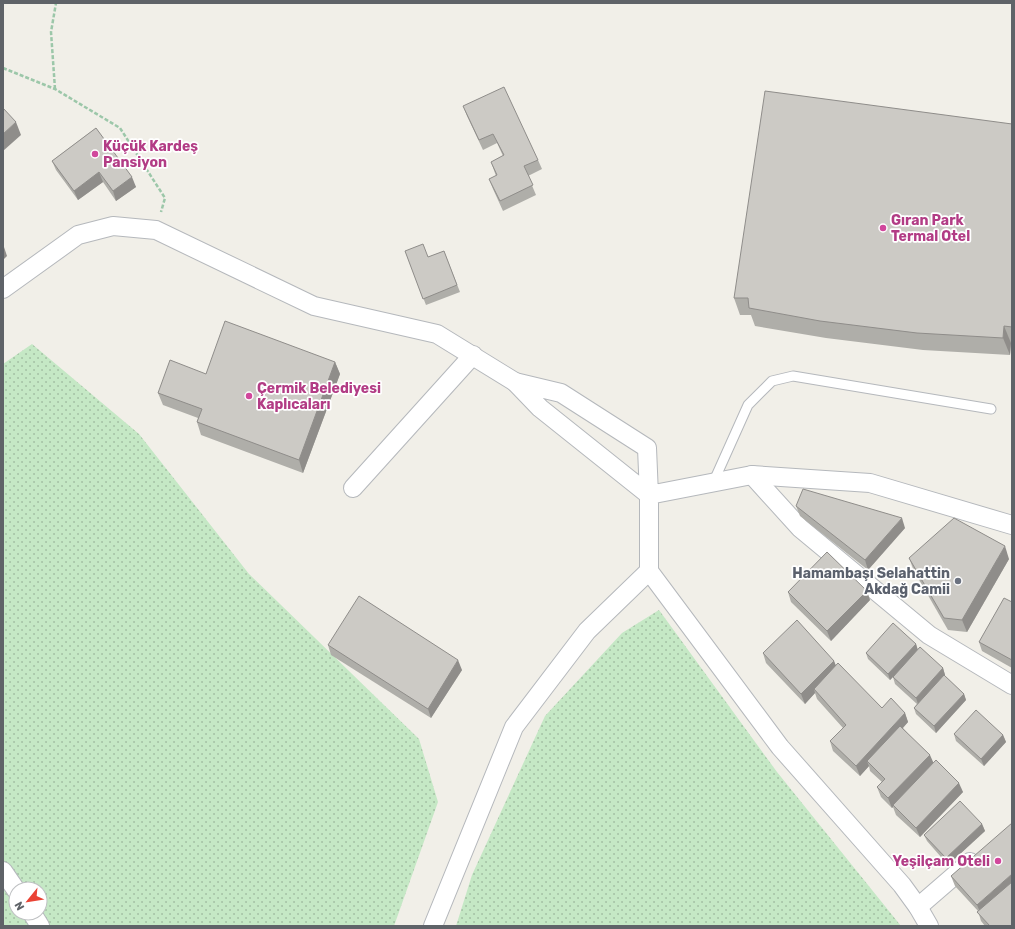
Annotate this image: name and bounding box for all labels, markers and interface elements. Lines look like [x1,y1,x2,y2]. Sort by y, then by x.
place label: Küçük Kardeş Pansiyon [103,138,198,171]
marker: Küçük Kardeş Pansiyon [90,149,100,159]
place label: Gıran Park Termal Otel [891,212,970,245]
marker: Gıran Park Termal Otel [878,223,888,233]
place label: Çermik Belediyesi Kaplıcaları [257,380,381,413]
marker: Çermik Belediyesi Kaplıcaları [244,391,254,401]
place label: Hamambaşı Selahattin Akdağ Camii [792,565,950,598]
marker: Hamambaşı Selahattin Akdağ Camii [953,576,963,586]
place label: Yeşilçam Oteli [892,853,990,870]
marker: Yeşilçam Oteli [993,856,1003,866]
north arrow [8,881,48,921]
text: N [12,899,27,912]

